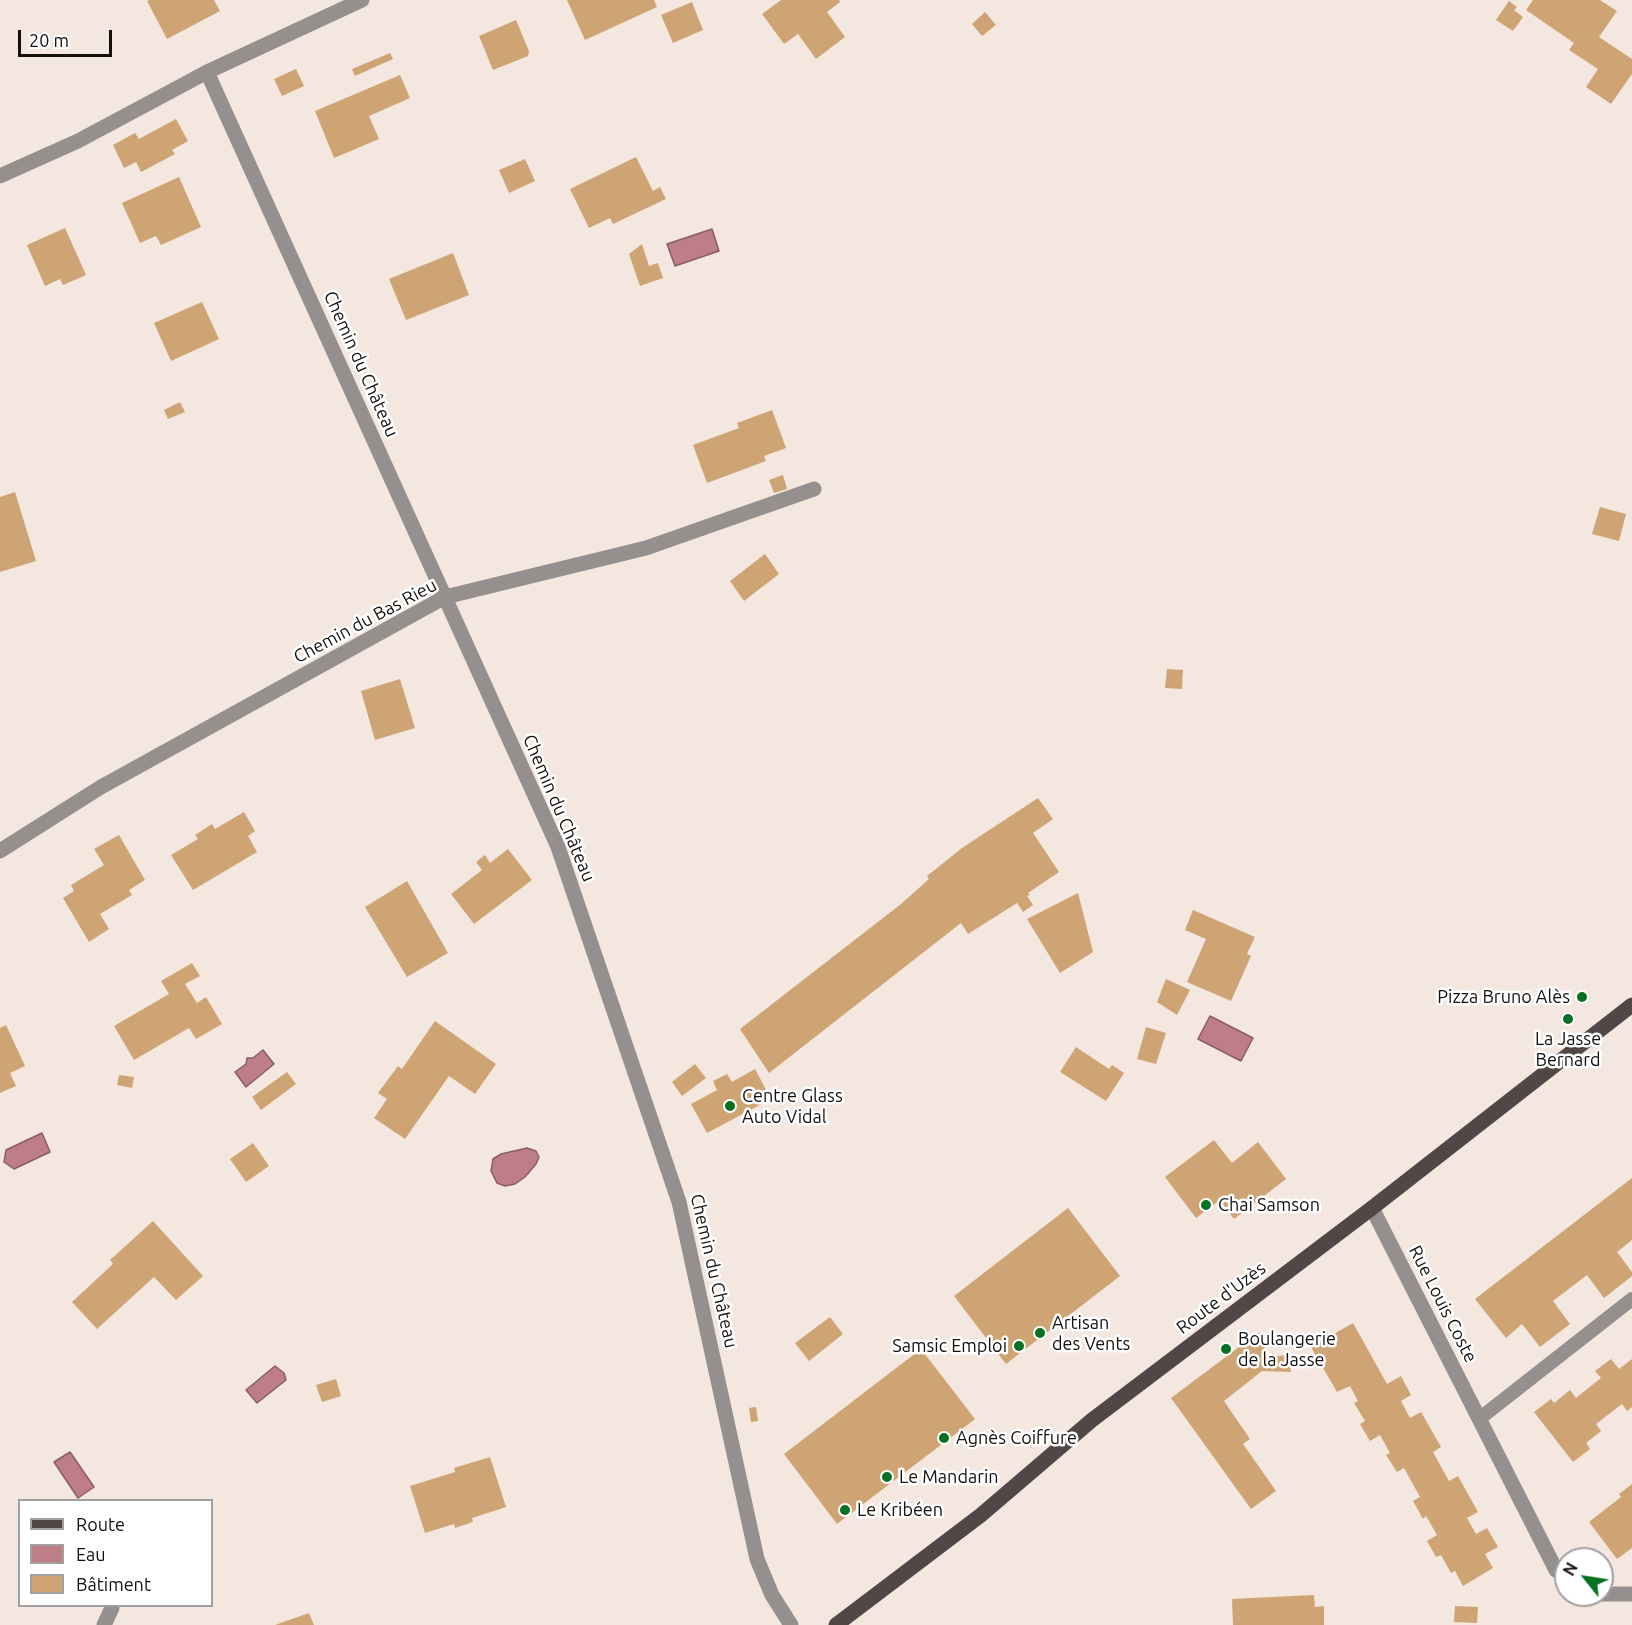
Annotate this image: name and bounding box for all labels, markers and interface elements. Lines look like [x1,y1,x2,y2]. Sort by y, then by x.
scale bar [21,18,116,56]
text: 20 m [29,30,69,50]
street label: Chemin du Château [319,288,403,440]
street label: Chemin du Bas Rieu [290,574,440,668]
street label: Chemin du Château [518,731,600,885]
place label: Pizza Bruno Alès [1437,986,1570,1008]
marker: Pizza Bruno Alès [1575,990,1589,1004]
marker: La Jasse Bernard [1561,1012,1575,1026]
place label: La Jasse Bernard [1535,1028,1601,1070]
place label: Centre Glass Auto Vidal [742,1085,843,1128]
marker: Centre Glass Auto Vidal [723,1099,737,1113]
street label: Chemin du Château [686,1192,742,1350]
place label: Chai Samson [1218,1194,1320,1216]
marker: Chai Samson [1199,1198,1213,1212]
street label: Rue Louis Coste [1404,1242,1482,1366]
street label: Route d'Uzès [1172,1257,1270,1339]
place label: Artisan des Vents [1052,1312,1130,1354]
marker: Artisan des Vents [1033,1326,1047,1340]
place label: Boulangerie de la Jasse [1238,1328,1336,1370]
place label: Samsic Emploi [892,1335,1007,1357]
marker: Samsic Emploi [1012,1339,1026,1353]
marker: Boulangerie de la Jasse [1219,1342,1233,1356]
place label: Agnès Coiffure [956,1427,1077,1449]
marker: Agnès Coiffure [937,1431,951,1445]
place label: Le Mandarin [899,1466,999,1488]
marker: Le Mandarin [880,1470,894,1484]
legend [18,1499,213,1607]
place label: Le Kribéen [857,1499,943,1521]
marker: Le Kribéen [838,1503,852,1517]
text: Route [76,1514,125,1534]
text: Eau [76,1544,106,1564]
north arrow [1554,1547,1614,1607]
text: N [1559,1559,1581,1579]
text: Bâtiment [76,1574,151,1594]

